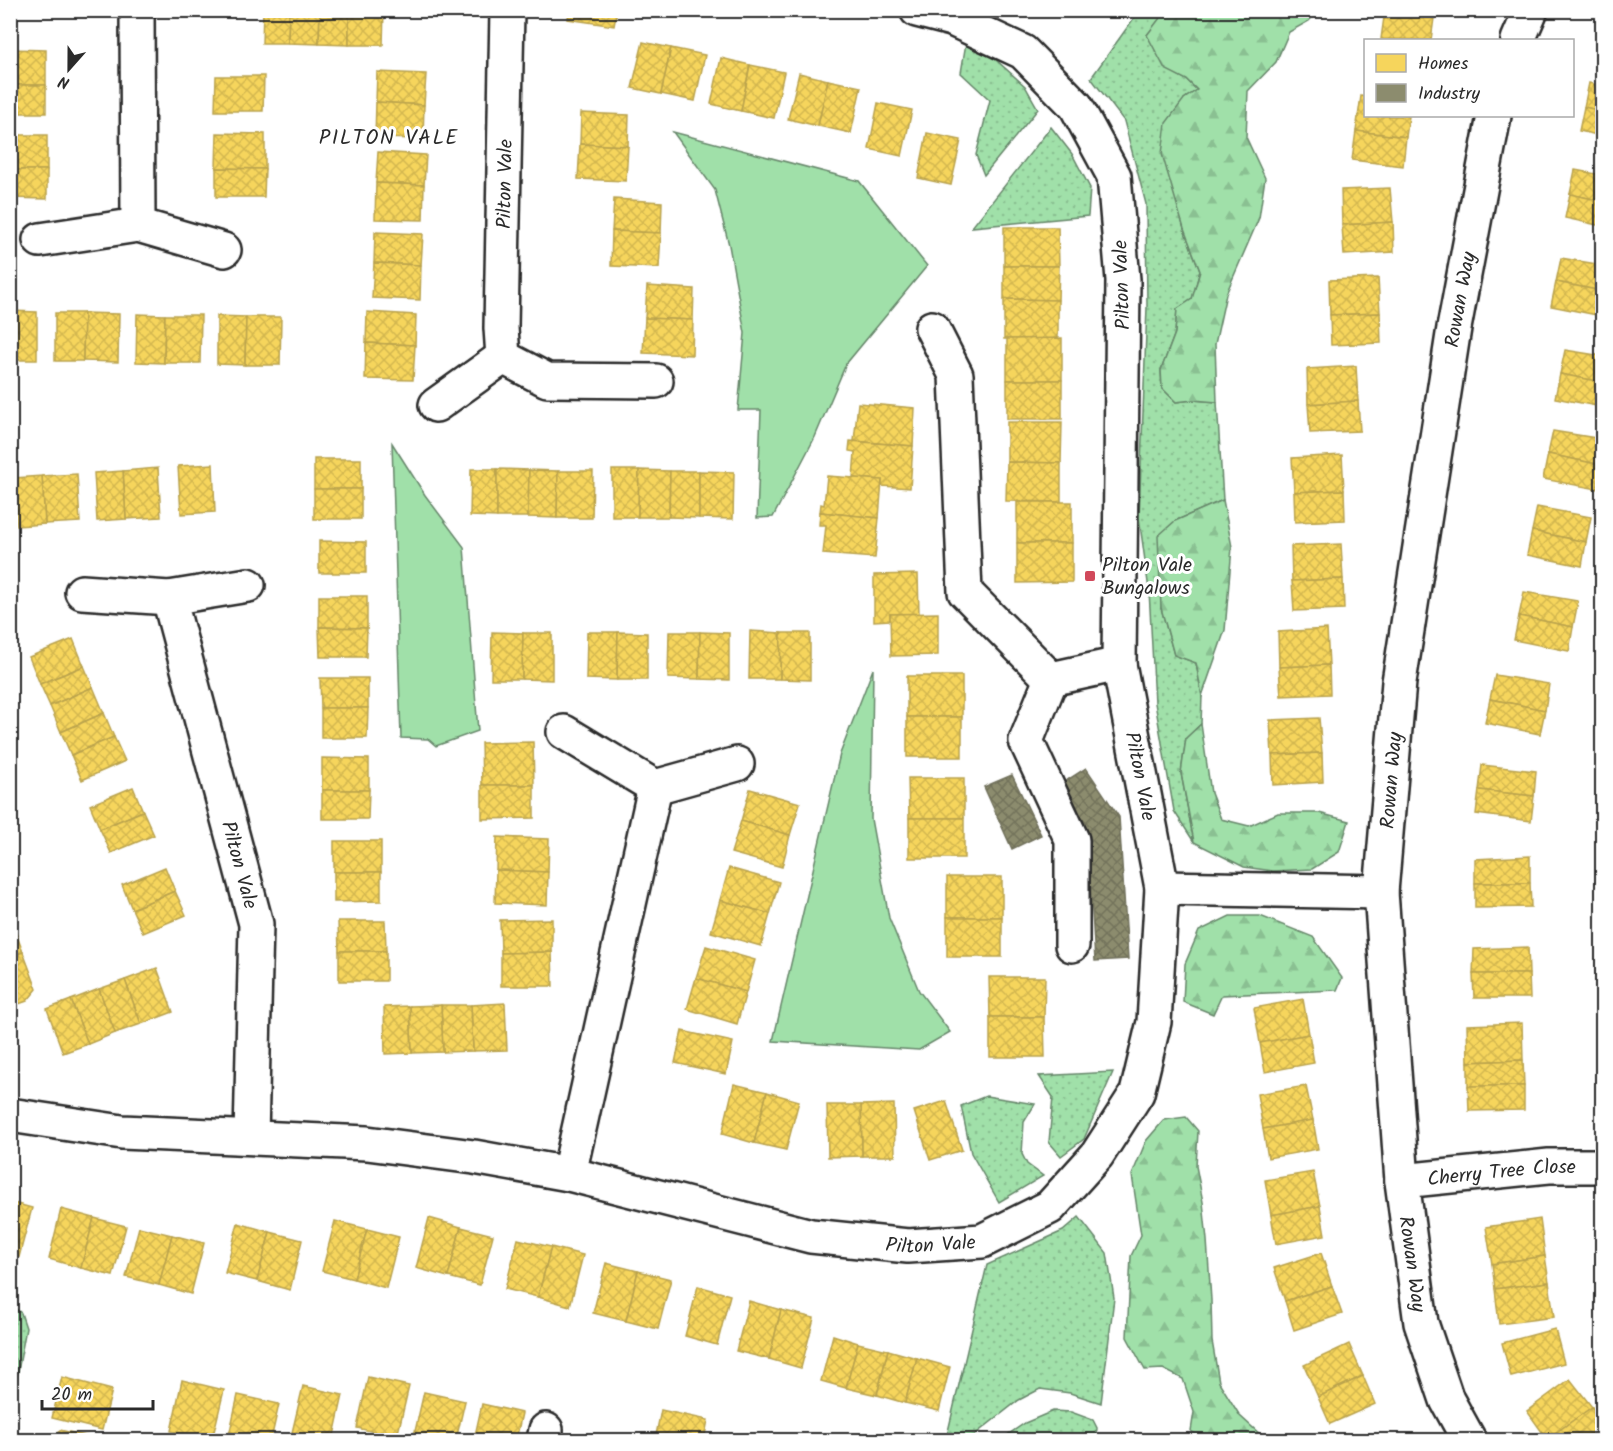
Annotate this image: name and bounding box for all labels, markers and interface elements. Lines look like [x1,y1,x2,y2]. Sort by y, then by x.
north arrow [39,39,99,99]
legend [1364,39,1574,117]
text: Homes [1418,50,1469,79]
text: N [55,68,73,95]
text: Industry [1418,80,1480,109]
district label: PILTON VALE [319,122,459,155]
street label: Pilton Vale [489,139,523,229]
street label: Pilton Vale [1105,239,1141,330]
street label: Rowan Way [1437,249,1486,350]
place label: Pilton Vale Bungalows [1102,550,1192,605]
marker: Pilton Vale Bungalows [1083,569,1097,583]
street label: Pilton Vale [1115,729,1163,824]
street label: Rowan Way [1372,730,1413,830]
street label: Pilton Vale [211,818,265,913]
street label: Cherry Tree Close [1426,1152,1576,1196]
street label: Rowan Way [1388,1214,1434,1315]
street label: Pilton Vale [884,1227,977,1264]
scale bar [42,1373,153,1411]
text: 20 m [51,1381,92,1410]

